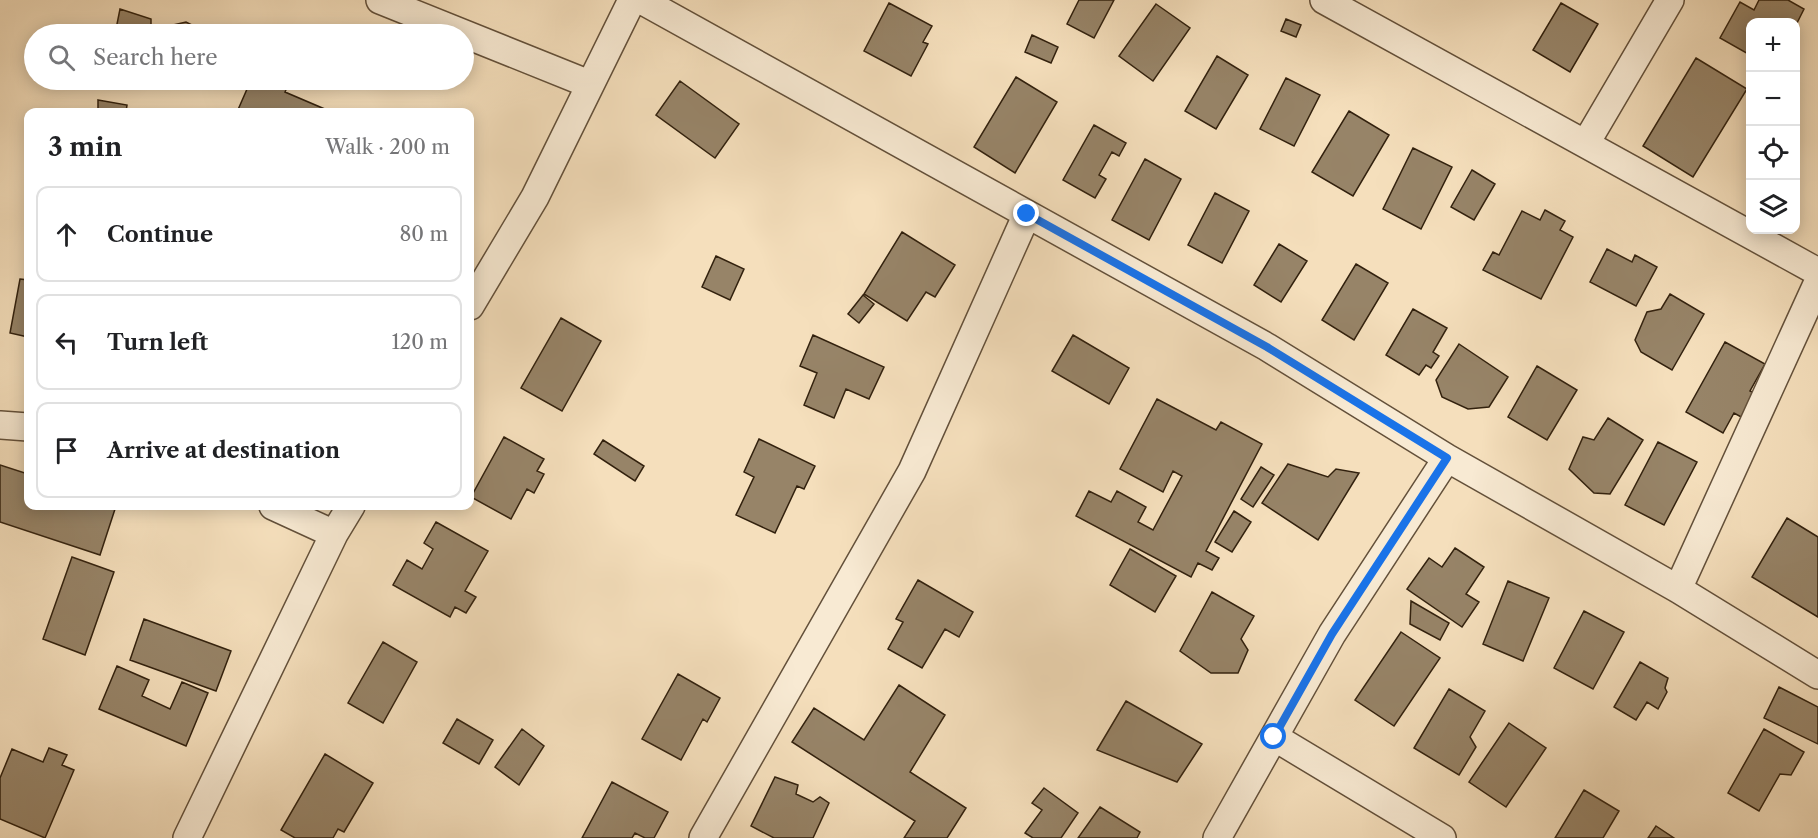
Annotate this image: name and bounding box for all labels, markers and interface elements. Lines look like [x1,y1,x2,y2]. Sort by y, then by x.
map controls [1746,18,1800,234]
button: + [1746,18,1800,72]
search box [24,24,474,90]
icon: search [45,41,78,74]
text: Search here [93,44,218,71]
button: − [1746,72,1800,126]
button: locate [1746,126,1800,180]
text: 3 min [48,131,122,163]
text: Walk · 200 m [325,135,450,159]
button: layers [1746,180,1800,234]
route end [1013,200,1039,226]
icon: ahead [50,218,83,251]
text: Continue [107,221,213,248]
text: 80 m [400,222,448,246]
icon: left [50,326,83,359]
text: Turn left [107,329,208,356]
text: 120 m [391,330,448,354]
icon: arrive [50,434,83,467]
text: Arrive at destination [107,437,340,464]
route start [1260,723,1286,749]

